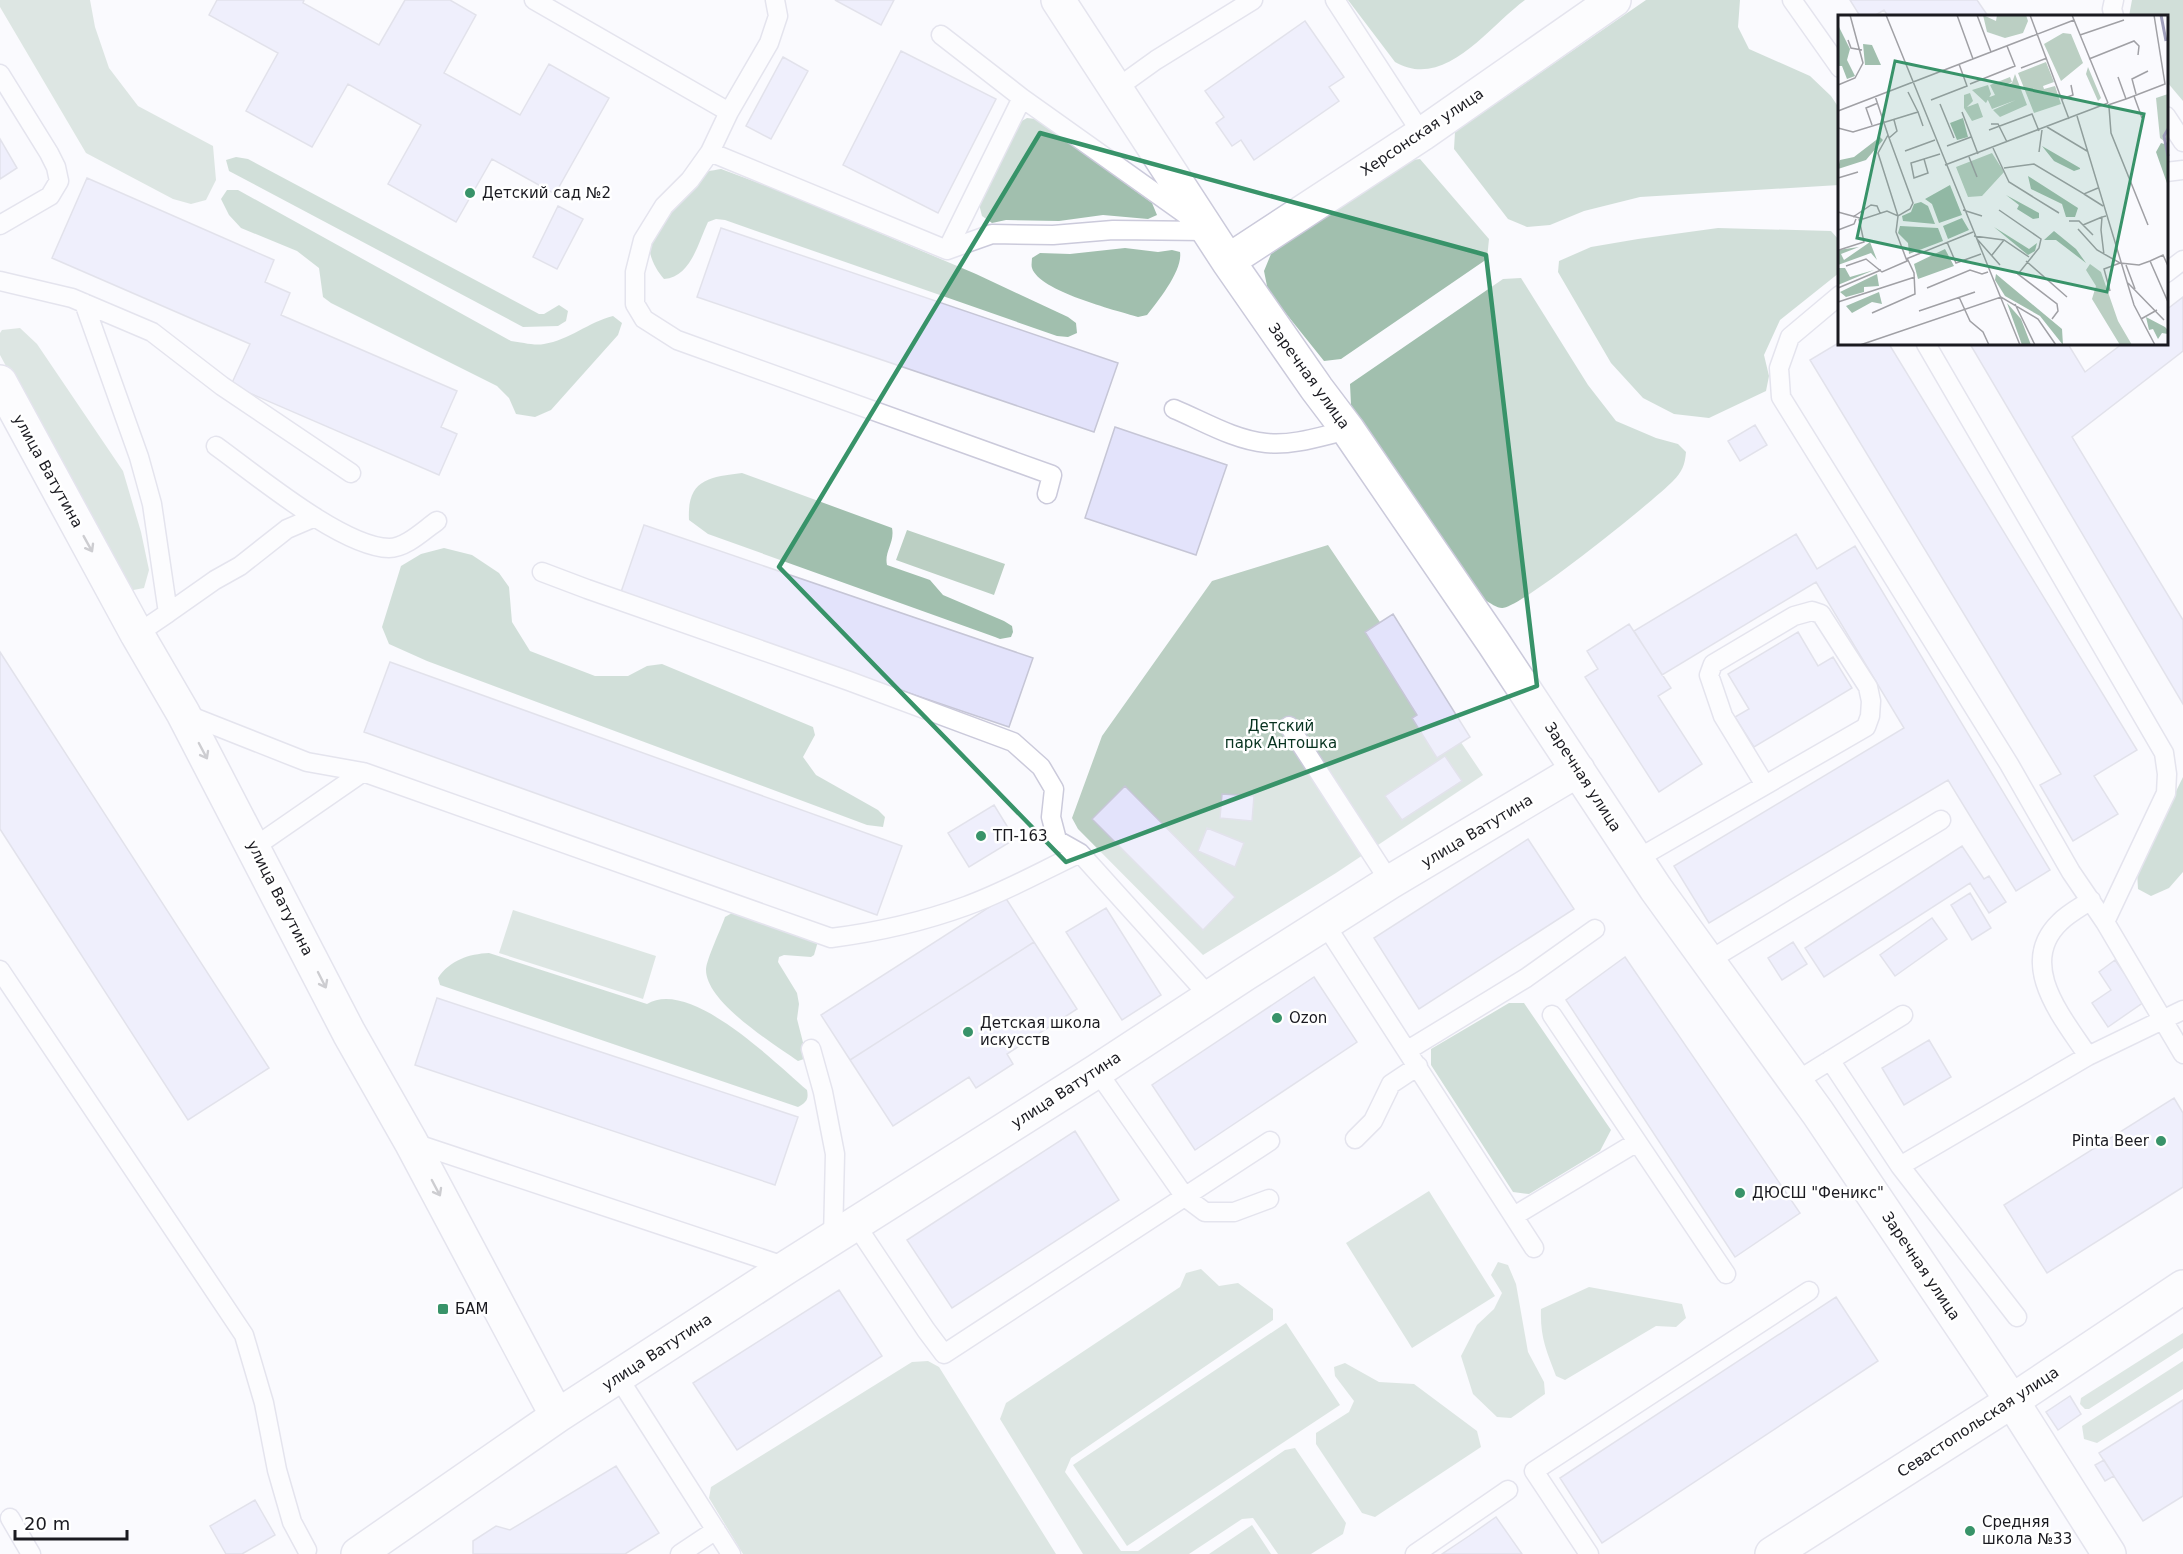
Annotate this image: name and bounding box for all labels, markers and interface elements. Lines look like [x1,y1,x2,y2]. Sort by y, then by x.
inset map [1838,15,2168,345]
street label: Херсонская улица [1357,84,1487,180]
place label: Детский сад №2 [482,184,611,202]
marker: Детский сад №2 [463,186,477,200]
street label: Заречная улица [1264,319,1354,433]
street label: улица Ватутина [9,411,87,531]
one-way arrow [83,535,94,553]
park label: Детский парк Антошка [1225,717,1337,752]
street label: Заречная улица [1541,719,1625,835]
one-way arrow [198,742,209,760]
street label: улица Ватутина [1418,791,1536,871]
place label: ТП-163 [992,827,1048,845]
marker: ТП-163 [974,829,988,843]
street label: улица Ватутина [243,837,317,959]
one-way arrow [317,971,328,989]
place label: Ozon [1289,1009,1327,1027]
marker: Ozon [1270,1011,1284,1025]
place label: Детская школа искусств [980,1014,1101,1049]
marker: Детская школа искусств [961,1025,975,1039]
street label: улица Ватутина [1008,1048,1124,1132]
place label: Pinta Beer [2072,1132,2150,1150]
marker: Pinta Beer [2154,1134,2168,1148]
one-way arrow [431,1179,442,1197]
place label: ДЮСШ "Феникс" [1752,1184,1884,1202]
marker: ДЮСШ "Феникс" [1733,1186,1747,1200]
street label: Заречная улица [1878,1208,1964,1324]
place label: БАМ [455,1300,489,1318]
marker: БАМ [436,1302,450,1316]
street label: улица Ватутина [599,1310,715,1394]
street label: Севастопольская улица [1894,1363,2062,1481]
scale bar [15,1503,128,1541]
text: 20 m [24,1513,70,1534]
place label: Средняя школа №33 [1982,1513,2072,1548]
marker: Средняя школа №33 [1963,1524,1977,1538]

